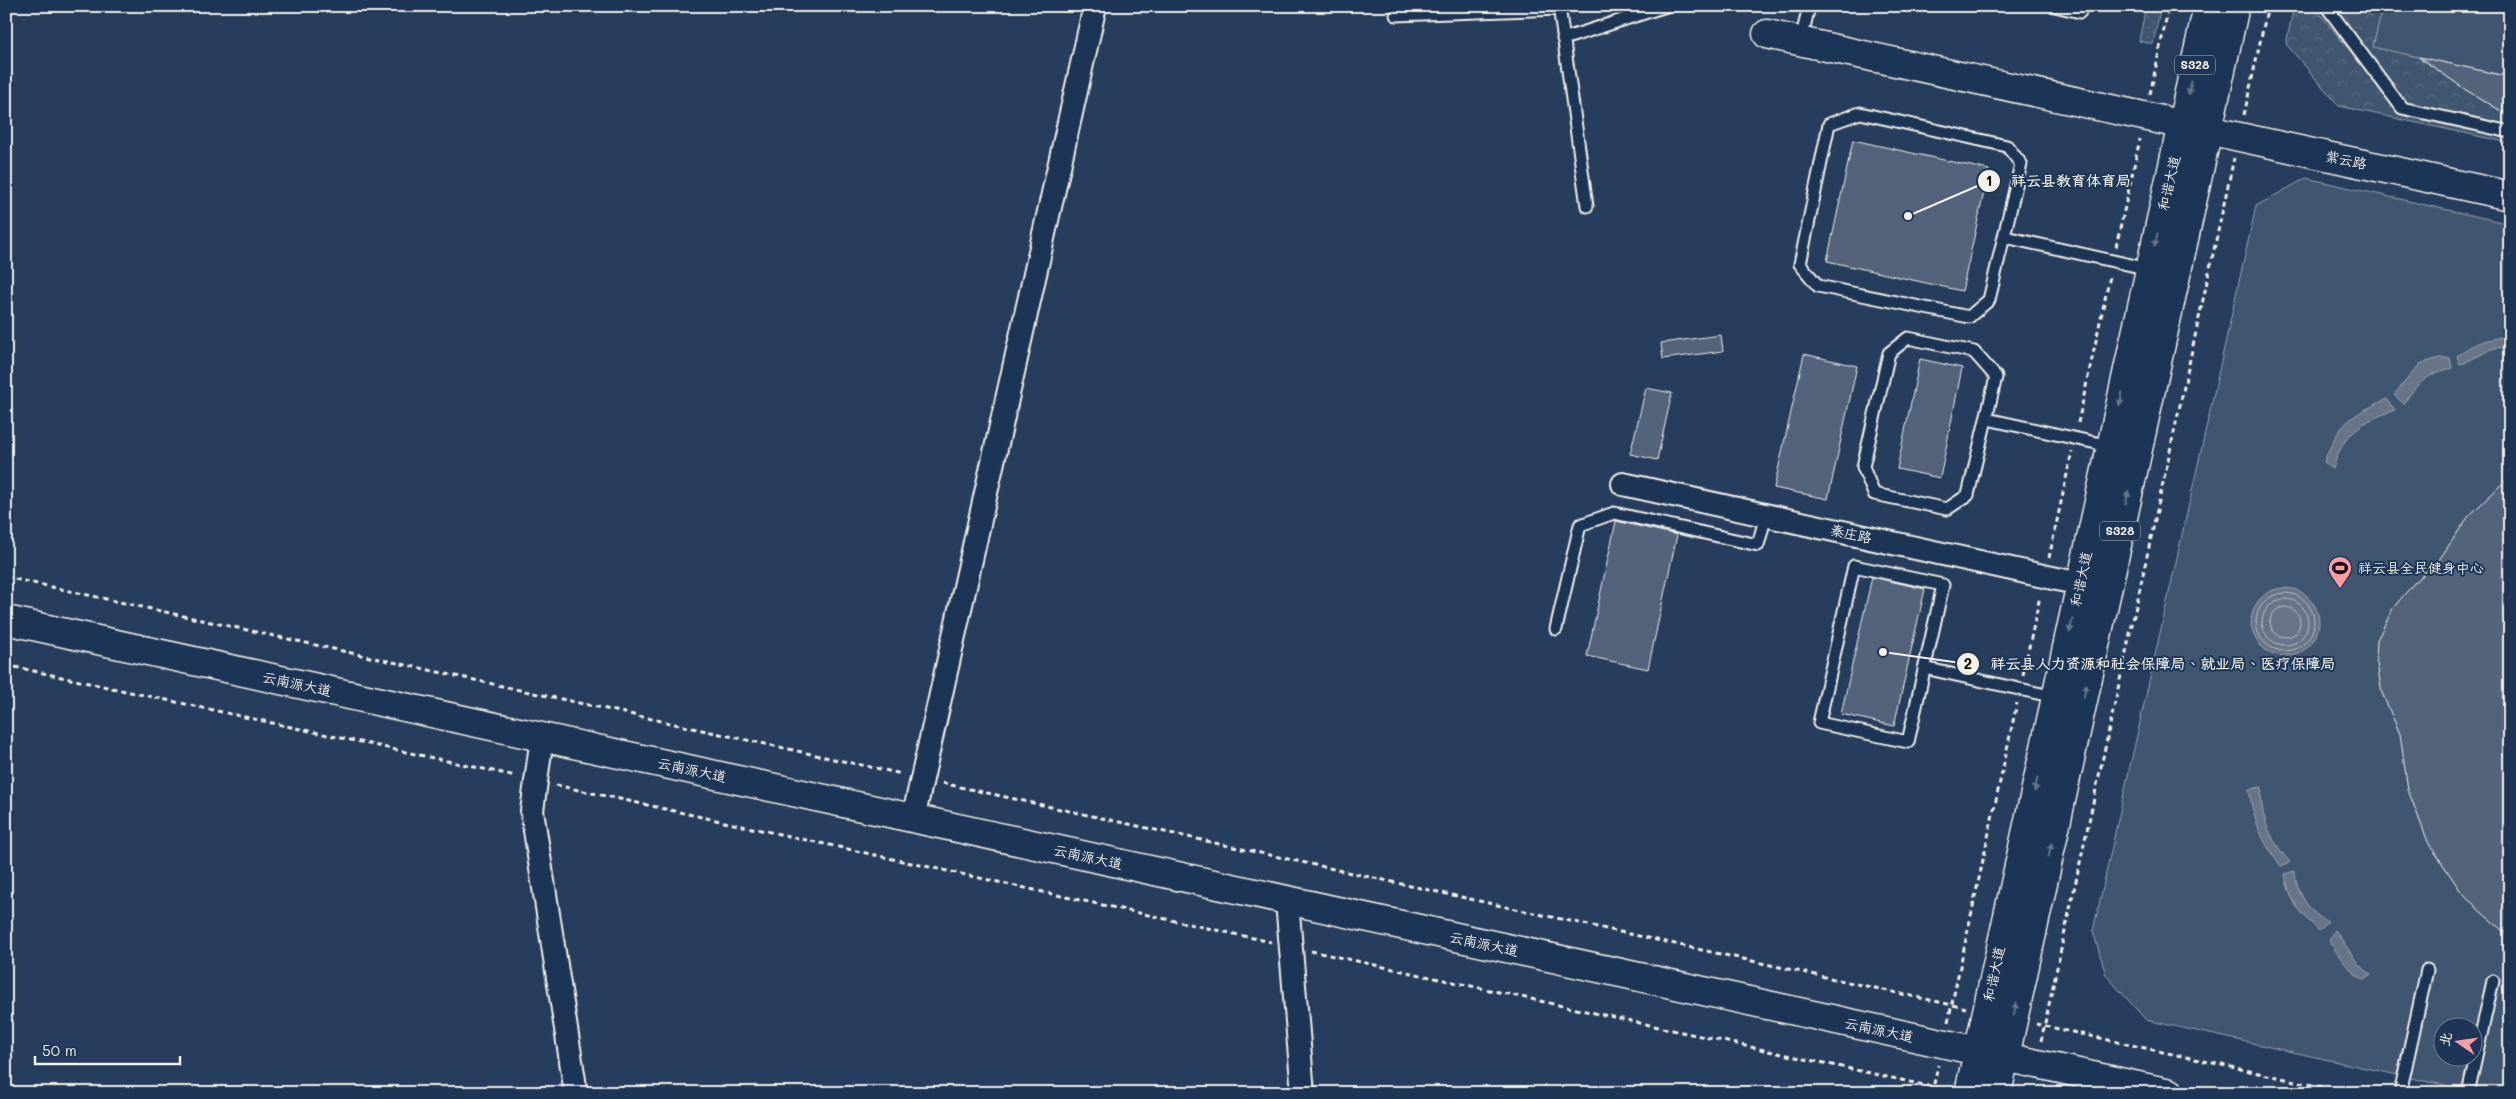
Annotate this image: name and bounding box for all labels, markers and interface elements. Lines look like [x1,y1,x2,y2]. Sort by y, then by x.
road number: S328 [2175,56,2215,74]
one-way arrow [2186,81,2194,96]
street label: 紫云路 [2324,146,2369,173]
street label: 和谐大道 [2153,153,2184,212]
callout: 祥云县教育体育局 [1976,166,2141,196]
text: 1 [1986,170,1992,190]
text: 祥云县教育体育局 [2011,170,2131,190]
one-way arrow [2152,233,2160,248]
one-way arrow [2116,391,2124,407]
one-way arrow [2123,491,2131,506]
street label: 秦庄路 [1829,520,1874,547]
road number: S328 [2100,522,2140,540]
street label: 和谐大道 [2065,550,2096,608]
sports icon: 祥云县全民健身中心 [2327,555,2353,589]
place label: 祥云县全民健身中心 [2358,558,2484,577]
one-way arrow [2067,619,2075,634]
callout: 祥云县人力资源和社会保障局、就业局、医疗保障局 [1955,649,2345,679]
text: 2 [1964,653,1972,673]
text: 祥云县人力资源和社会保障局、就业局、医疗保障局 [1990,653,2336,673]
street label: 云南源大道 [261,667,333,700]
one-way arrow [2081,684,2089,699]
street label: 云南源大道 [656,753,728,786]
one-way arrow [2032,777,2040,792]
street label: 云南源大道 [1052,840,1124,873]
one-way arrow [2046,842,2054,858]
street label: 云南源大道 [1448,927,1520,960]
street label: 和谐大道 [1978,945,2009,1003]
one-way arrow [2011,1001,2019,1016]
street label: 云南源大道 [1843,1013,1915,1046]
north arrow [2434,1016,2484,1066]
text: 北 [2434,1030,2456,1048]
scale bar [35,1034,180,1066]
text: 50 m [42,1040,77,1060]

